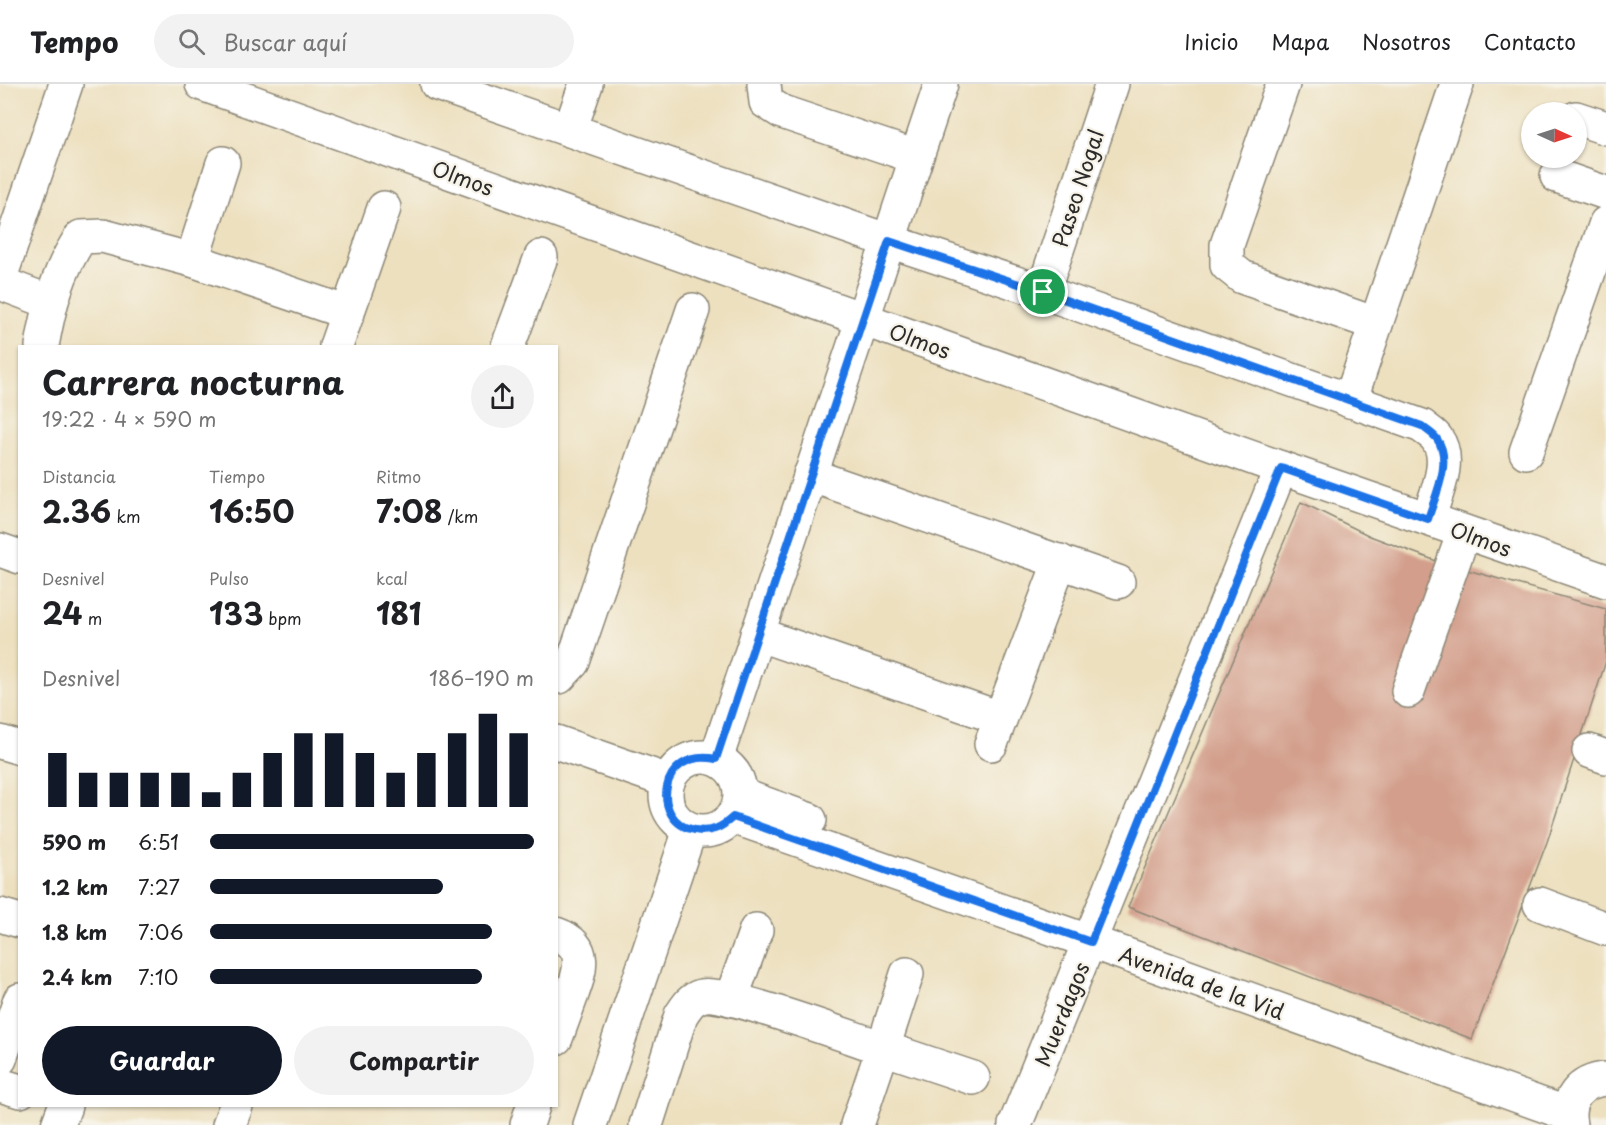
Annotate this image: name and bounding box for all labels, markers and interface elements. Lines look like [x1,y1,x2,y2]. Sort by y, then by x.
search box [154,14,574,68]
text: Tempo [30,20,118,63]
icon: search [175,25,208,58]
text: Buscar aquí [223,25,347,58]
text: Inicio [1184,25,1238,57]
text: Mapa [1271,25,1329,57]
text: Nosotros [1362,25,1451,57]
text: Contacto [1484,25,1576,57]
north arrow [1521,102,1587,168]
map controls [1521,102,1587,168]
street label: Paseo Nogal [1043,125,1111,251]
street label: Olmos [428,151,498,203]
pin [1017,266,1068,317]
icon: arrive [1026,275,1059,308]
street label: Olmos [885,314,955,366]
text: Carrera nocturna [42,356,344,406]
button: share [471,365,534,428]
text: 19:22 · 4 × 590 m [42,404,217,434]
text: Distancia [42,464,116,488]
text: Tiempo [209,464,265,488]
text: Ritmo [376,464,421,488]
text: 2.36 [42,488,111,533]
text: 16:50 [209,488,295,533]
text: 7:08 [376,488,443,533]
text: km [111,504,141,528]
text: /km [443,504,478,528]
street label: Olmos [1446,512,1516,564]
text: Desnivel [42,566,104,590]
text: Pulso [209,566,249,590]
text: kcal [376,566,408,590]
text: 24 [42,590,82,635]
text: 133 [209,590,263,635]
text: 181 [376,590,421,635]
text: m [82,606,102,630]
text: bpm [263,606,302,630]
text: Desnivel [42,663,120,693]
text: 186–190 m [429,663,534,693]
text: 590 m [42,827,106,857]
text: 6:51 [138,827,179,857]
text: 1.2 km [42,872,108,902]
text: 7:27 [138,872,180,902]
text: 1.8 km [42,917,107,947]
text: 7:06 [138,917,183,947]
street label: Avenida de la Vid [1115,937,1289,1027]
street label: Muerdagos [1025,957,1097,1071]
text: 2.4 km [42,962,112,992]
text: 7:10 [138,962,178,992]
button: Guardar [42,1026,282,1095]
button: Compartir [294,1026,534,1095]

